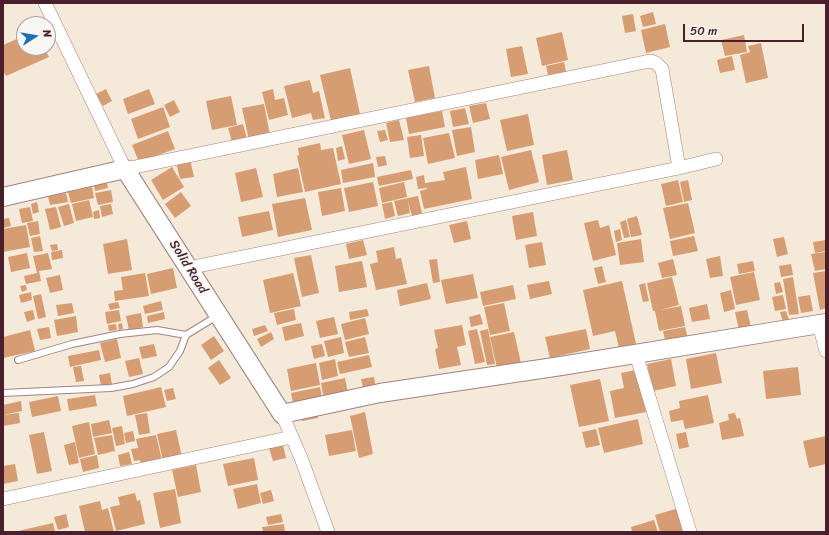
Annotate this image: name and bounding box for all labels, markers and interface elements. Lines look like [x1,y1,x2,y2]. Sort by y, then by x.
north arrow [16,16,56,56]
scale bar [685,16,806,42]
text: 50 m [690,20,717,42]
text: N [37,28,57,39]
street label: Solid Road [165,237,211,297]

